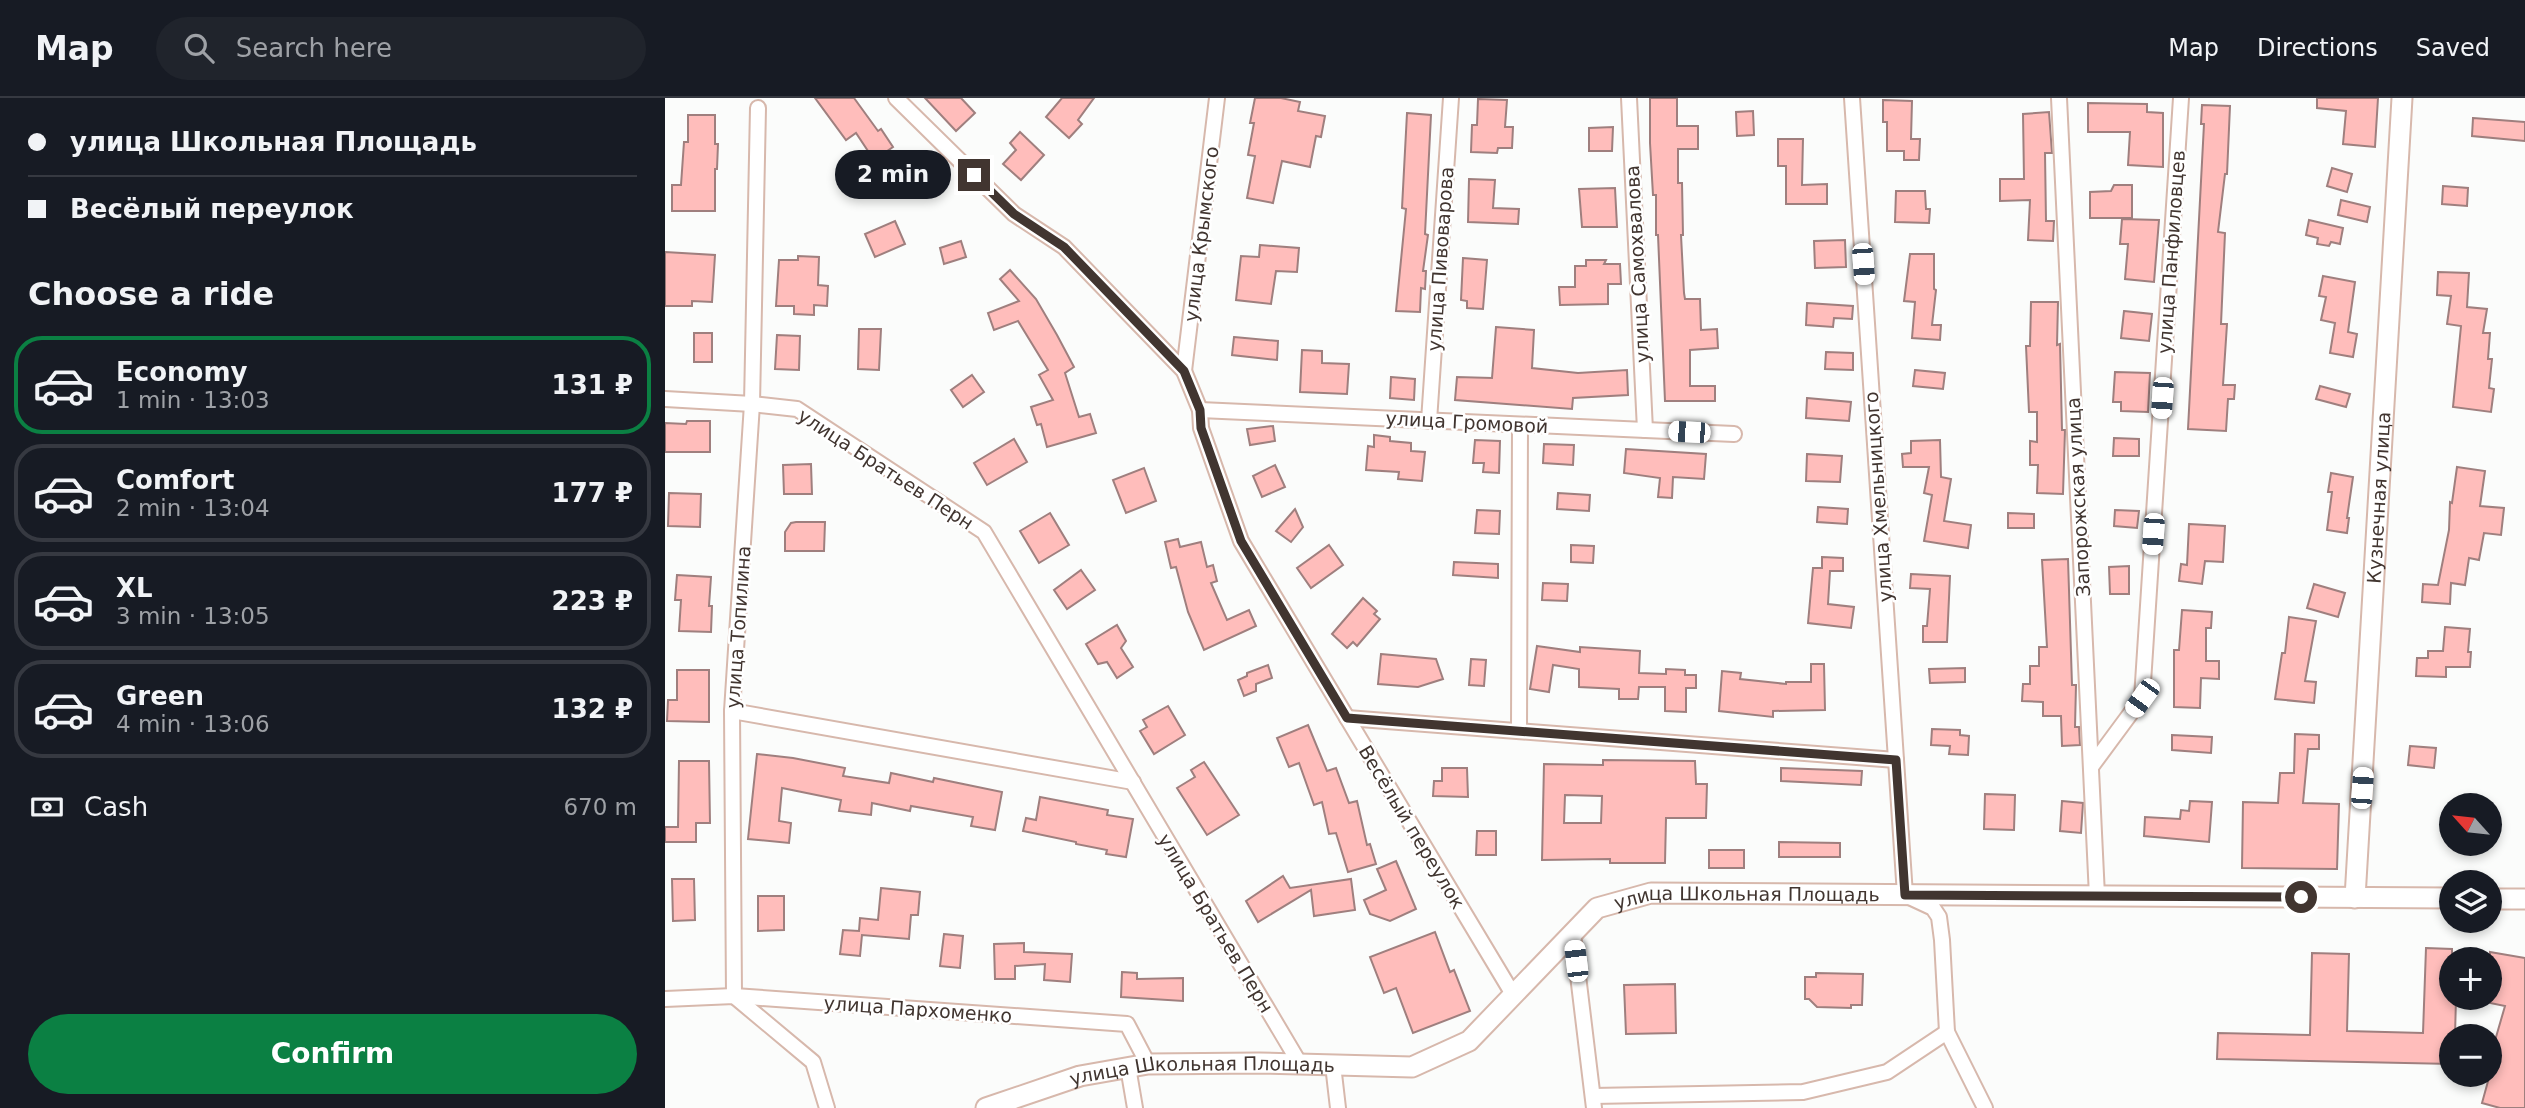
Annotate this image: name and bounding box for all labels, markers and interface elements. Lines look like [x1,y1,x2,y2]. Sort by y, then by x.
search box [156,17,646,80]
text: Map [35,29,114,68]
icon: search [180,29,218,67]
text: Search here [236,33,392,63]
text: Map [2168,34,2219,62]
text: Directions [2257,34,2378,62]
text: Saved [2416,34,2490,62]
text: улица Школьная Площадь [70,127,477,157]
street label: улица Крымского [1179,145,1223,323]
street label: улица Панфиловцев [2153,149,2189,355]
callout: 2 min [834,150,949,200]
route end [958,159,990,191]
text: 2 min [857,161,929,187]
street label: улица Самохвалова [1621,165,1653,363]
street label: улица Пивоварова [1423,166,1457,352]
text: Весёлый переулок [70,194,354,224]
car [1852,242,1875,286]
text: Choose a ride [28,275,274,313]
icon: car [32,354,95,417]
text: Economy [116,357,247,387]
text: 131 ₽ [552,370,633,400]
car [2151,376,2174,420]
text: 1 min · 13:03 [116,387,270,413]
street label: улица Хмельницкого [1860,391,1896,603]
street label: Запорожская улица [2062,397,2094,597]
street label: улица Братьев Перн [794,404,978,534]
street label: улица Громовой [1385,407,1549,437]
street label: Кузнечная улица [2362,411,2395,584]
car [1668,420,1711,444]
icon: car [32,462,95,525]
text: Comfort [116,465,234,495]
text: 177 ₽ [552,478,633,508]
text: 2 min · 13:04 [116,495,270,521]
car [2142,512,2165,556]
street label: улица Топилина [721,545,755,709]
icon: car [32,570,95,633]
text: XL [116,573,153,603]
text: 223 ₽ [552,586,633,616]
text: 3 min · 13:05 [116,603,270,629]
car [2122,675,2163,721]
icon: car [32,678,95,741]
text: Green [116,681,204,711]
text: 132 ₽ [552,694,633,724]
text: 4 min · 13:06 [116,711,270,737]
street label: Весёлый переулок [1354,741,1470,913]
car [2351,766,2374,810]
icon: cash [28,788,66,826]
text: Cash [84,792,148,822]
north arrow [2439,793,2503,856]
map controls [2439,793,2502,1087]
text: 670 m [563,794,637,820]
street label: улица Братьев Перн [1154,830,1278,1016]
button: layers [2439,870,2502,933]
route start [2285,881,2317,913]
street label: улица Школьная Площадь [1611,882,1880,914]
car [1564,939,1589,983]
button: + [2439,947,2502,1010]
street label: улица Пархоменко [823,991,1013,1027]
button: Confirm [28,1014,637,1094]
button: − [2439,1024,2502,1087]
street label: улица Школьная Площадь [1066,1052,1335,1090]

